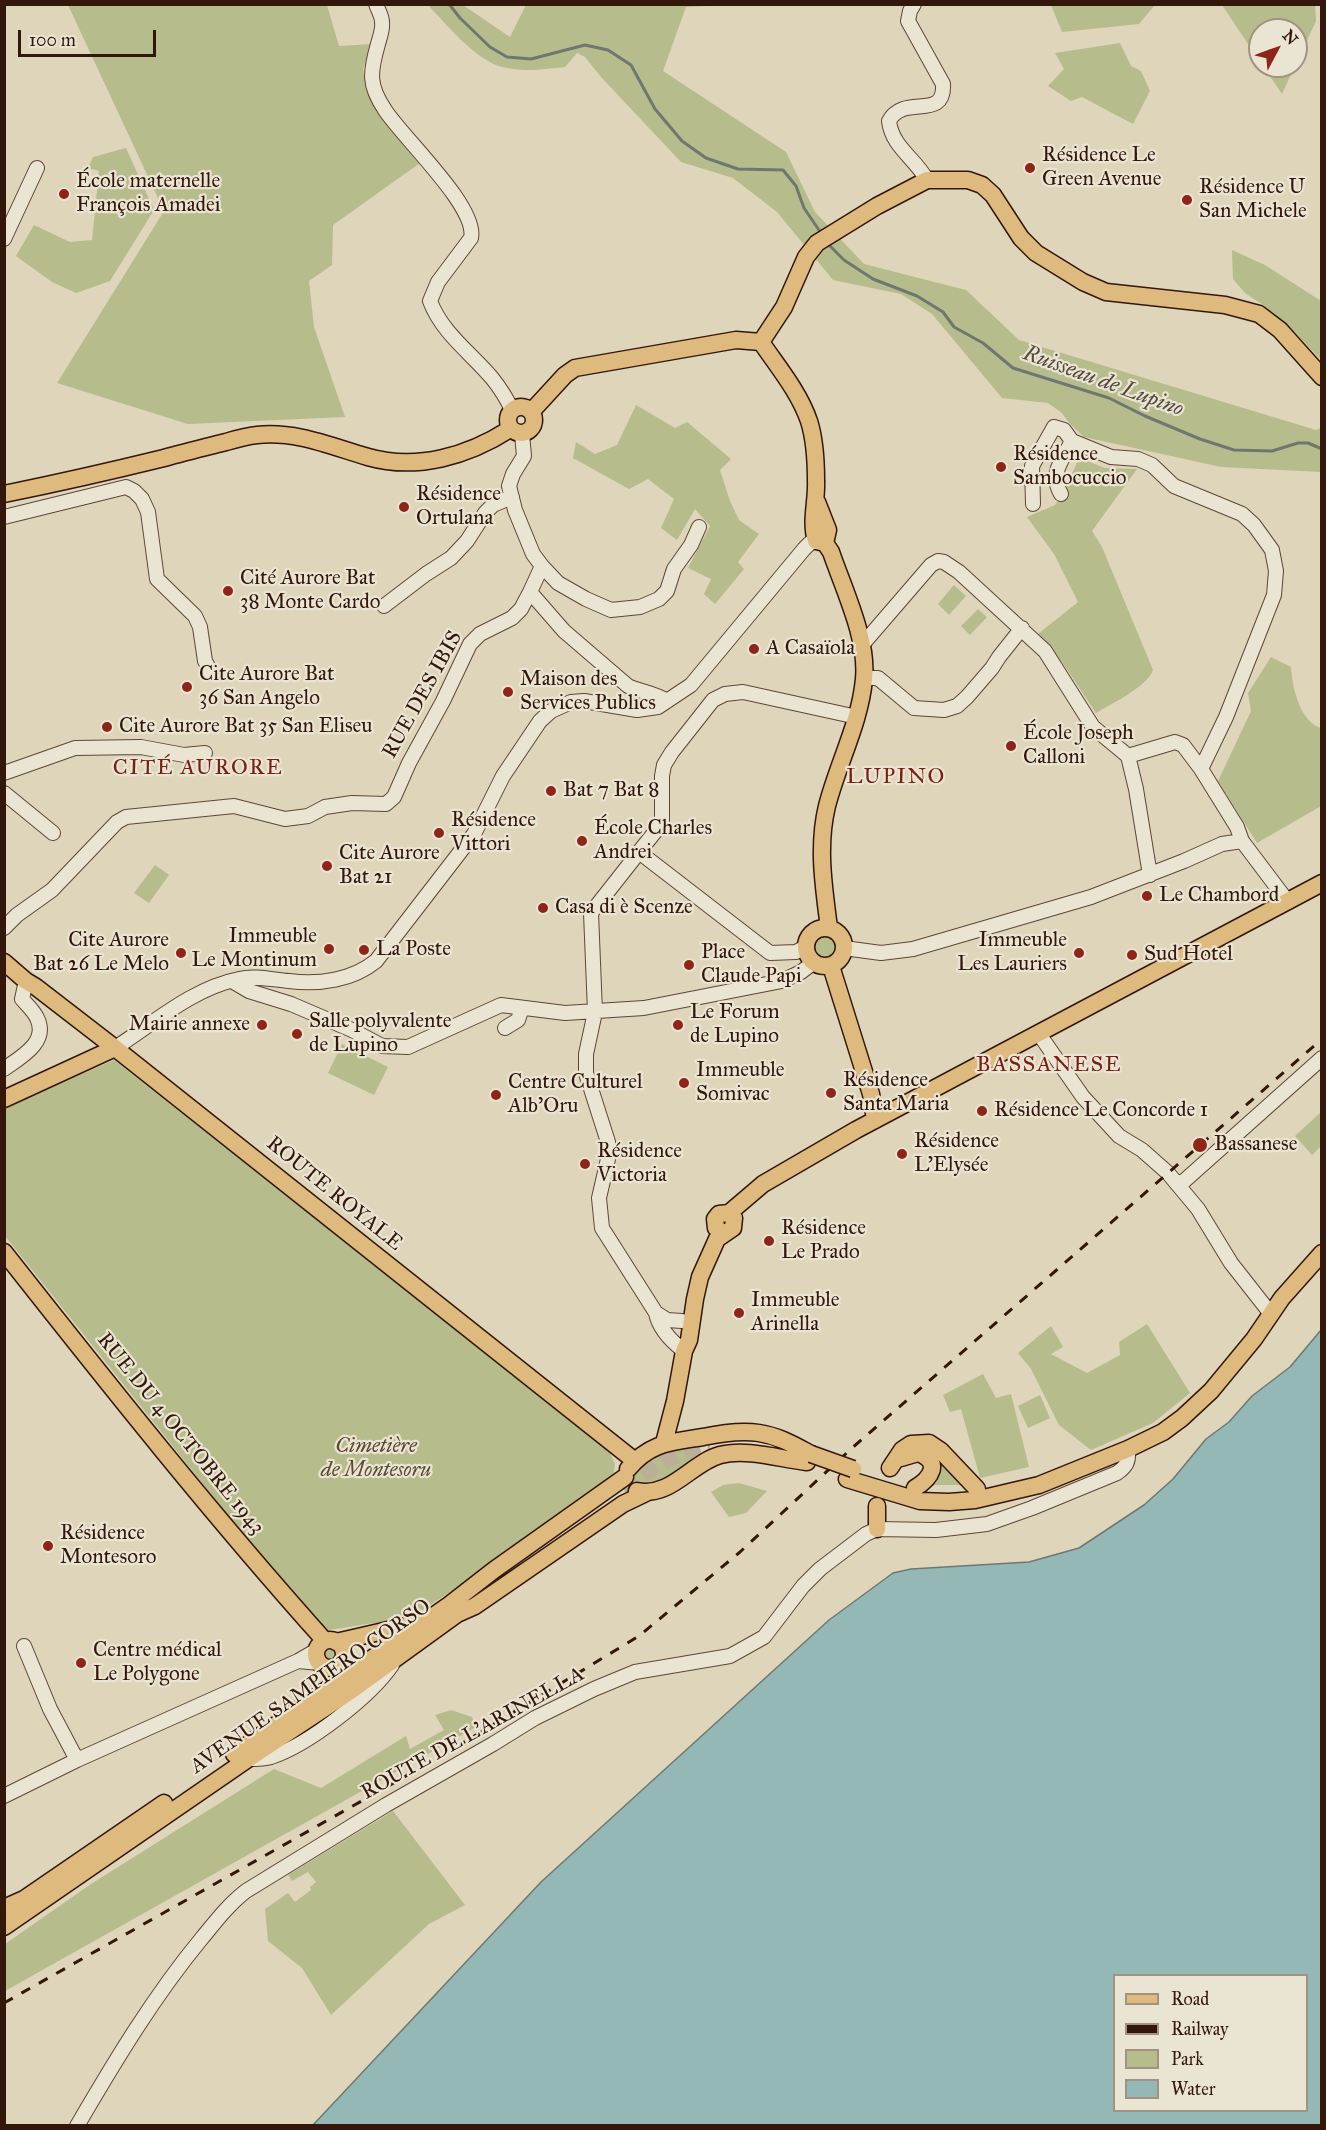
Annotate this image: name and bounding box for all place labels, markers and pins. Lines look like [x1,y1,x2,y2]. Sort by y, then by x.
place label: Résidence Le Green Avenue [1042,143,1162,193]
marker: Résidence Le Green Avenue [1023,161,1037,175]
place label: École maternelle François Amadei [76,169,221,219]
place label: Résidence U San Michele [1199,175,1307,225]
marker: École maternelle François Amadei [57,187,71,201]
marker: Résidence U San Michele [1180,193,1194,207]
place label: Résidence Sambocuccio [1013,442,1127,492]
marker: Résidence Sambocuccio [994,460,1008,474]
place label: Résidence Ortulana [416,482,501,532]
marker: Résidence Ortulana [397,500,411,514]
place label: Cité Aurore Bat 38 Monte Cardo [240,566,380,616]
marker: Cité Aurore Bat 38 Monte Cardo [221,584,235,598]
place label: A Casaïola [766,636,855,662]
marker: A Casaïola [747,642,761,656]
place label: Cite Aurore Bat 36 San Angelo [199,662,334,712]
place label: Maison des Services Publics [520,667,656,717]
marker: Cite Aurore Bat 36 San Angelo [180,680,194,694]
marker: Maison des Services Publics [501,685,515,699]
place label: Cite Aurore Bat 35 San Eliseu [119,714,373,740]
marker: Cite Aurore Bat 35 San Eliseu [100,720,114,734]
place label: École Joseph Calloni [1023,721,1134,771]
marker: École Joseph Calloni [1004,739,1018,753]
place label: Bat 7 Bat 8 [563,778,659,804]
marker: Bat 7 Bat 8 [544,784,558,798]
place label: Résidence Vittori [451,808,536,858]
place label: École Charles Andrei [594,816,712,866]
marker: Résidence Vittori [432,826,446,840]
marker: École Charles Andrei [575,834,589,848]
place label: Cite Aurore Bat 21 [339,841,440,891]
marker: Cite Aurore Bat 21 [320,859,334,873]
place label: Le Chambord [1159,883,1279,909]
marker: Le Chambord [1140,889,1154,903]
place label: Casa di è Scenze [555,895,693,921]
marker: Casa di è Scenze [536,901,550,915]
place label: Immeuble Le Montinum [192,924,317,974]
place label: Cite Aurore Bat 26 Le Melo [33,928,169,978]
place label: Immeuble Les Lauriers [957,928,1067,978]
place label: La Poste [376,937,451,963]
place label: Place Claude Papi [701,940,802,990]
marker: Immeuble Le Montinum [322,942,336,956]
place label: Sud Hotel [1144,942,1233,968]
marker: La Poste [357,943,371,957]
marker: Cite Aurore Bat 26 Le Melo [174,946,188,960]
marker: Immeuble Les Lauriers [1072,946,1086,960]
marker: Sud Hotel [1125,948,1139,962]
marker: Place Claude Papi [682,958,696,972]
place label: Le Forum de Lupino [690,1000,780,1050]
place label: Salle polyvalente de Lupino [309,1009,452,1059]
place label: Mairie annexe [129,1012,250,1038]
marker: Mairie annexe [255,1018,269,1032]
marker: Le Forum de Lupino [671,1018,685,1032]
marker: Salle polyvalente de Lupino [290,1027,304,1041]
place label: Immeuble Somivac [696,1058,785,1108]
place label: Résidence Santa Maria [843,1068,949,1118]
place label: Centre Culturel Alb'Oru [508,1070,643,1120]
marker: Immeuble Somivac [677,1076,691,1090]
marker: Résidence Santa Maria [824,1086,838,1100]
marker: Centre Culturel Alb'Oru [489,1088,503,1102]
place label: Résidence Le Concorde 1 [994,1098,1208,1124]
marker: Résidence Le Concorde 1 [975,1104,989,1118]
place label: Résidence L'Elysée [914,1129,999,1179]
place label: Bassanese [1214,1132,1297,1158]
marker: Bassanese [1191,1136,1209,1154]
place label: Résidence Victoria [597,1139,682,1189]
marker: Résidence L'Elysée [895,1147,909,1161]
marker: Résidence Victoria [578,1157,592,1171]
place label: Résidence Le Prado [781,1216,866,1266]
marker: Résidence Le Prado [762,1234,776,1248]
place label: Immeuble Arinella [751,1288,840,1338]
marker: Immeuble Arinella [732,1306,746,1320]
place label: Résidence Montesoro [60,1521,156,1571]
marker: Résidence Montesoro [41,1539,55,1553]
place label: Centre médical Le Polygone [93,1638,222,1688]
marker: Centre médical Le Polygone [74,1656,88,1670]

